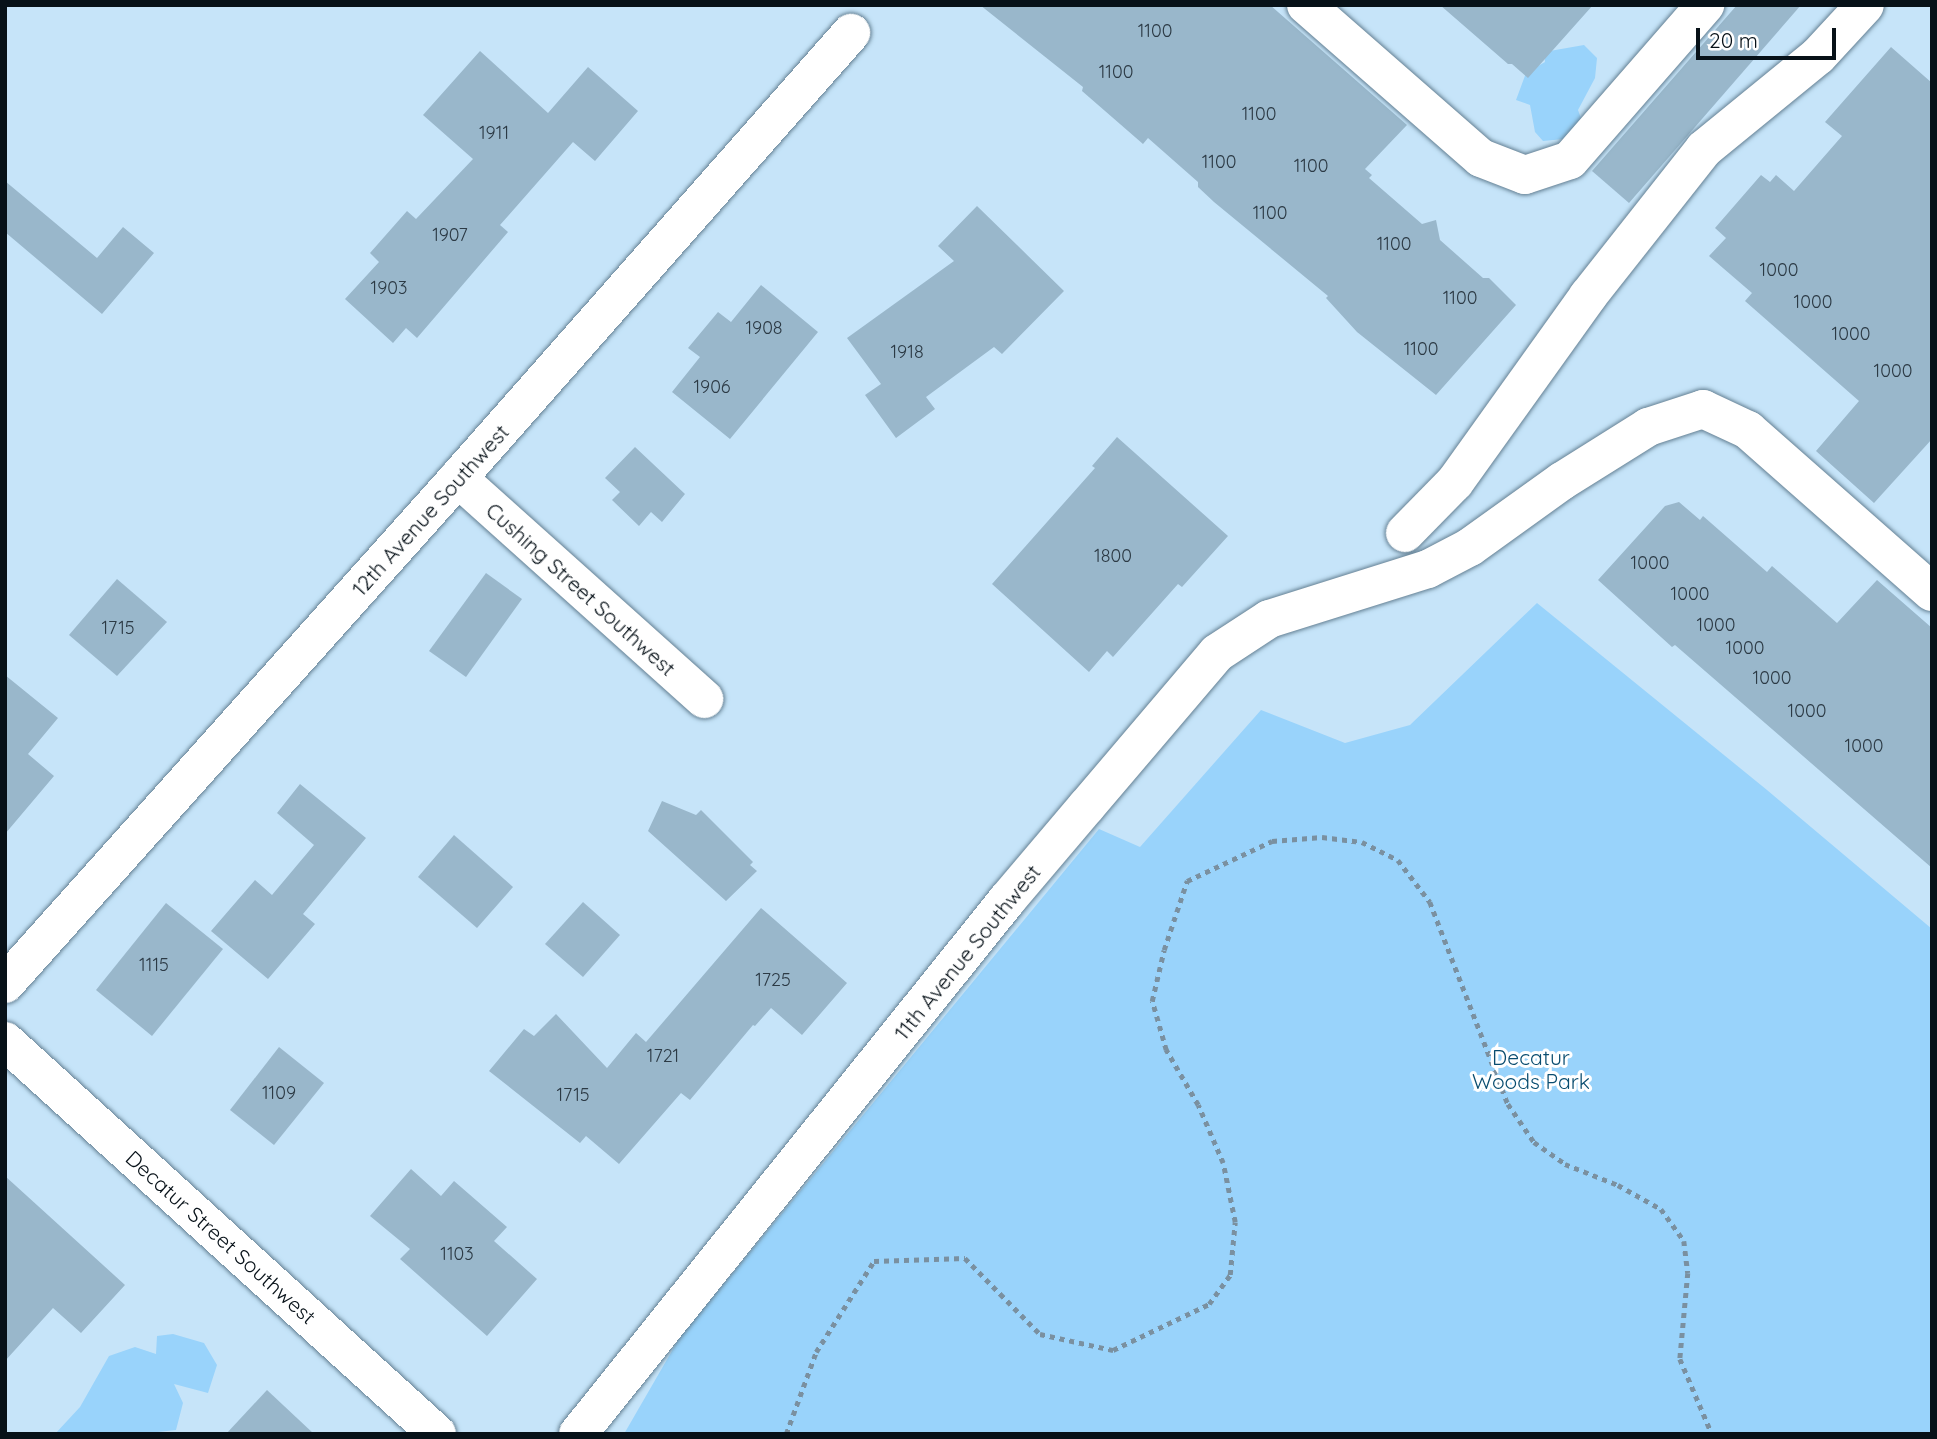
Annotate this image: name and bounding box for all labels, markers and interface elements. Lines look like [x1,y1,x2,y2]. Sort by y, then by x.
scale bar [1699,14,1839,58]
house number: 1100 [1138,20,1172,42]
text: 20 m [1709,27,1758,53]
house number: 1100 [1099,61,1133,83]
house number: 1100 [1242,103,1276,125]
house number: 1911 [479,122,509,144]
house number: 1100 [1202,151,1236,173]
house number: 1100 [1294,155,1328,177]
house number: 1100 [1253,202,1287,224]
house number: 1907 [432,224,468,246]
house number: 1100 [1377,233,1411,255]
house number: 1000 [1760,259,1798,281]
house number: 1903 [371,277,407,299]
house number: 1100 [1443,287,1477,309]
house number: 1000 [1794,291,1832,313]
house number: 1908 [745,317,783,339]
house number: 1000 [1832,323,1870,345]
house number: 1100 [1404,338,1438,360]
house number: 1918 [890,341,924,363]
house number: 1000 [1874,360,1912,382]
house number: 1906 [693,376,731,398]
street label: 12th Avenue Southwest [346,419,514,601]
street label: Cushing Street Southwest [481,497,681,681]
house number: 1800 [1094,545,1132,567]
house number: 1000 [1631,552,1669,574]
house number: 1000 [1671,583,1709,605]
house number: 1000 [1697,614,1735,636]
house number: 1715 [101,617,135,639]
house number: 1000 [1726,637,1764,659]
house number: 1000 [1753,667,1791,689]
house number: 1000 [1788,700,1826,722]
house number: 1000 [1845,735,1883,757]
street label: 11th Avenue Southwest [889,859,1045,1045]
house number: 1115 [139,954,169,976]
house number: 1725 [755,969,791,991]
park label: Decatur Woods Park [1472,1044,1590,1094]
house number: 1721 [647,1045,679,1067]
house number: 1109 [262,1082,296,1104]
house number: 1715 [556,1084,590,1106]
street label: Decatur Street Southwest [121,1145,321,1329]
house number: 1103 [440,1243,474,1265]

